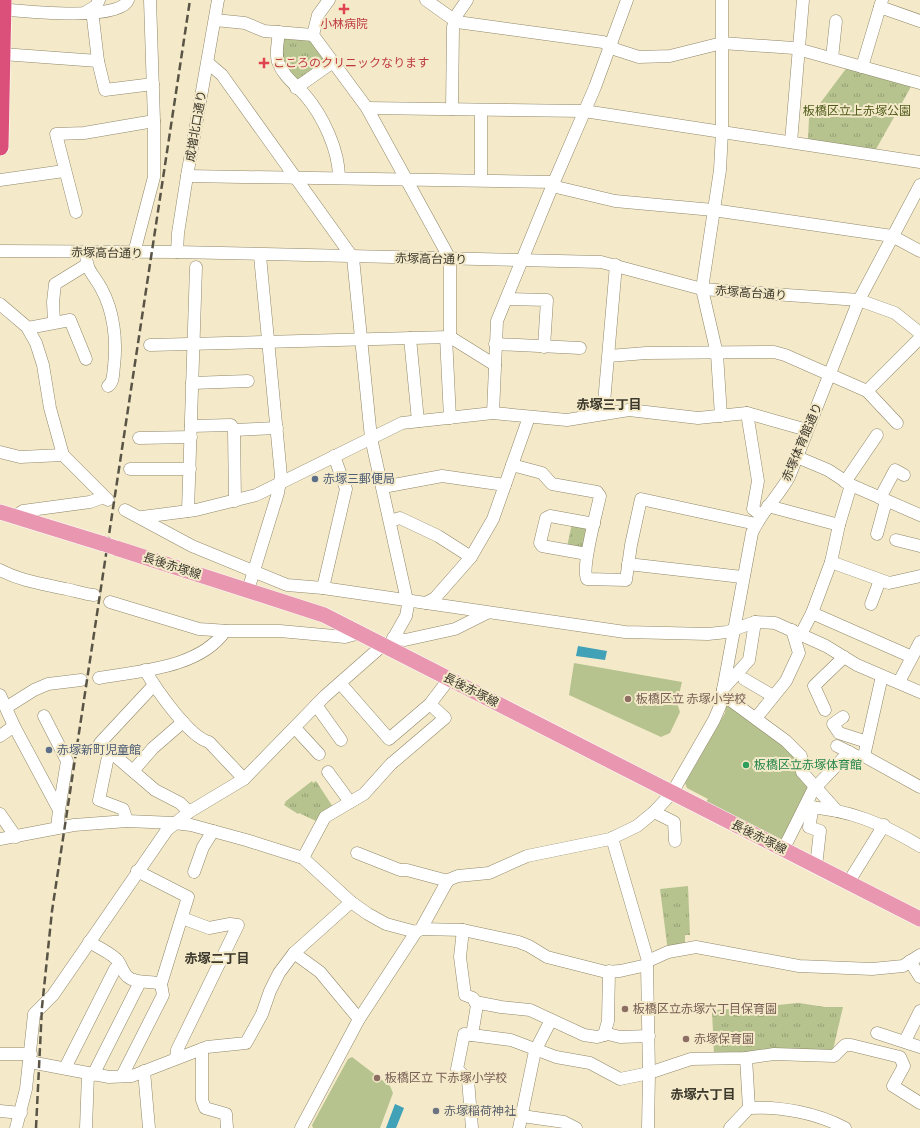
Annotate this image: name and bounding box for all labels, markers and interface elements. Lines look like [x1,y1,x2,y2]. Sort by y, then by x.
marker: 小林病院 [338,3,350,15]
place label: 小林病院 [320,15,368,32]
place label: こころのクリニックなります [273,54,429,71]
marker: こころのクリニックなります [258,57,270,69]
street label: 成増北口通り [181,89,210,163]
park label: 板橋区立上赤塚公園 [803,102,911,119]
street label: 赤塚高台通り [71,243,143,262]
street label: 赤塚高台通り [395,249,467,268]
street label: 赤塚高台通り [715,282,788,303]
district label: 赤塚三丁目 [576,395,642,413]
street label: 赤塚体育館通り [777,400,826,484]
place label: 赤塚三郵便局 [323,470,395,487]
marker: 赤塚三郵便局 [310,474,320,484]
street label: 長後赤塚線 [141,548,203,583]
street label: 長後赤塚線 [441,668,502,711]
place label: 板橋区立 赤塚小学校 [636,690,746,707]
marker: 板橋区立 赤塚小学校 [623,694,633,704]
place label: 赤塚新町児童館 [57,741,141,758]
marker: 赤塚新町児童館 [44,745,54,755]
place label: 板橋区立赤塚体育館 [754,756,862,773]
marker: 板橋区立赤塚体育館 [741,760,751,770]
street label: 長後赤塚線 [729,815,790,858]
district label: 赤塚二丁目 [184,949,250,967]
place label: 板橋区立赤塚六丁目保育園 [633,1000,777,1017]
marker: 板橋区立赤塚六丁目保育園 [620,1004,630,1014]
place label: 赤塚保育園 [694,1030,754,1047]
marker: 赤塚保育園 [681,1034,691,1044]
place label: 板橋区立 下赤塚小学校 [385,1069,507,1086]
marker: 板橋区立 下赤塚小学校 [372,1073,382,1083]
district label: 赤塚六丁目 [670,1085,736,1103]
place label: 赤塚稲荷神社 [444,1102,516,1119]
marker: 赤塚稲荷神社 [431,1106,441,1116]

